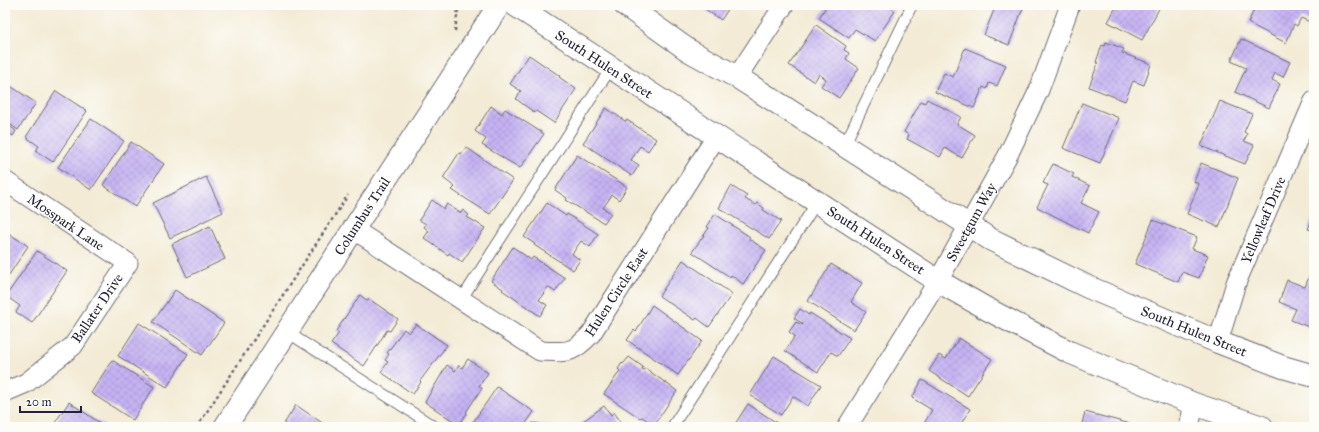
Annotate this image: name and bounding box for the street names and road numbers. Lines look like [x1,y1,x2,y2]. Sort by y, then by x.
street label: South Hulen Street [552,27,656,102]
street label: Columbus Trail [331,174,394,259]
street label: Yellowleaf Drive [1237,174,1290,266]
street label: Sweetgum Way [943,179,1000,265]
street label: Mosspark Lane [24,191,107,254]
street label: South Hulen Street [824,203,928,278]
street label: Hulen Circle East [581,245,652,340]
street label: Ballater Drive [68,270,127,346]
street label: South Hulen Street [1138,302,1249,360]

